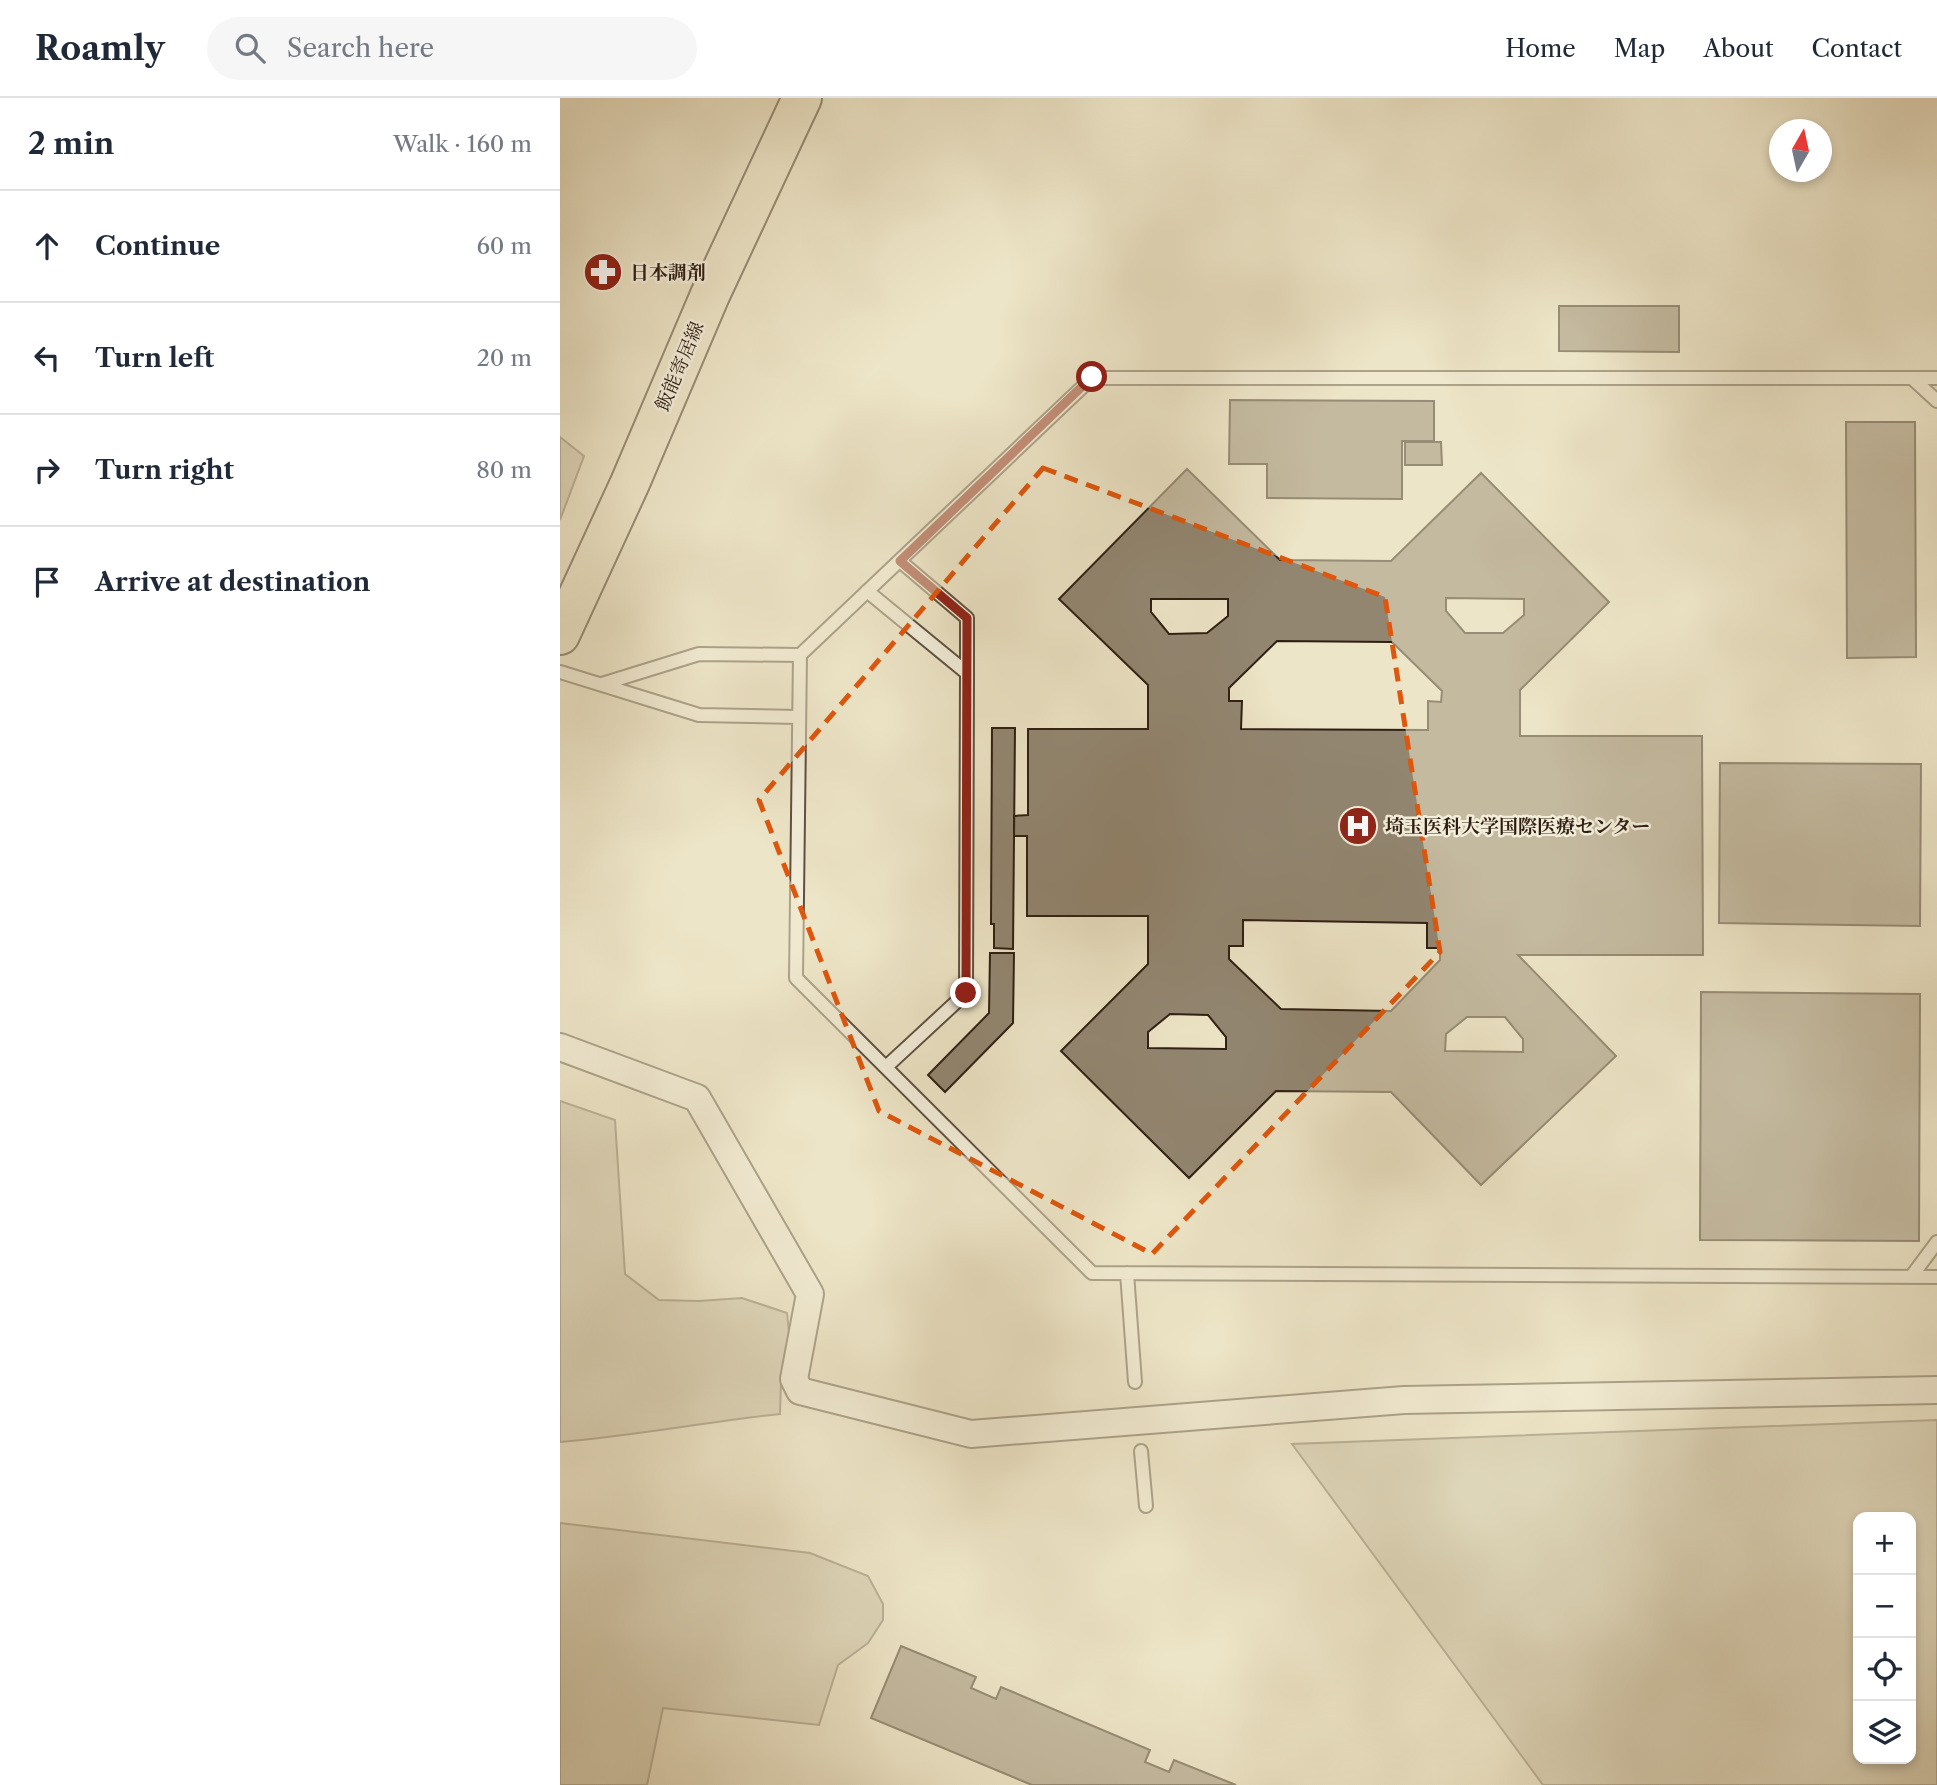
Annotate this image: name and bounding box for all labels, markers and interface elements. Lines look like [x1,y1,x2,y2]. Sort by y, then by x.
search box [207,17,697,80]
text: Roamly [35,28,165,69]
icon: search [231,29,269,67]
text: Search here [287,32,434,64]
text: Home [1505,34,1576,63]
text: Map [1614,34,1665,63]
text: About [1703,34,1774,63]
text: Contact [1812,34,1902,63]
north arrow [1769,119,1832,182]
text: 2 min [28,125,114,162]
text: Walk · 160 m [393,130,532,158]
icon: ahead [28,227,66,265]
text: Continue [95,230,220,262]
text: 60 m [476,232,532,260]
pharmacy icon: 日本調剤 [582,251,624,293]
place label: 日本調剤 [630,261,706,284]
street label: 飯能寄居線 [650,318,709,414]
icon: left [28,339,66,377]
text: Turn left [95,342,214,374]
text: 20 m [477,344,532,372]
route start [1076,361,1107,392]
icon: right [28,451,66,489]
text: Turn right [95,454,234,486]
text: 80 m [476,456,532,484]
icon: arrive [28,563,66,601]
text: Arrive at destination [95,566,370,598]
hospital icon: 埼玉医科大学国際医療センター [1337,805,1379,847]
place label: 埼玉医科大学国際医療センター [1385,815,1650,838]
route end [950,977,981,1008]
map controls [1853,1512,1916,1764]
button: + [1853,1512,1916,1575]
button: − [1853,1575,1916,1638]
button: locate [1853,1638,1916,1701]
button: layers [1853,1701,1916,1764]

